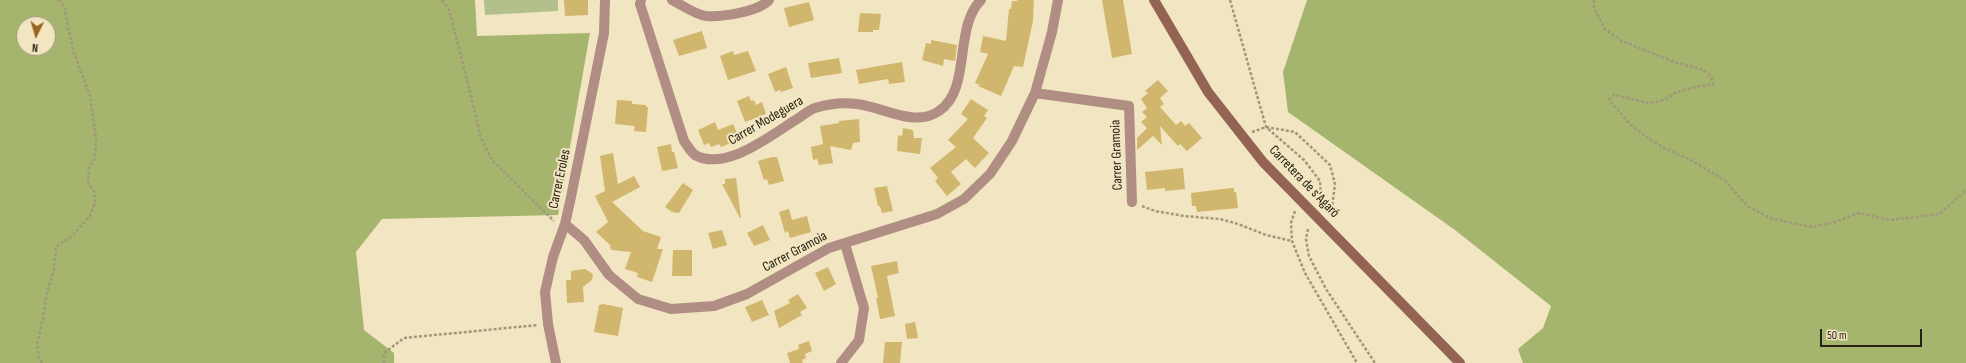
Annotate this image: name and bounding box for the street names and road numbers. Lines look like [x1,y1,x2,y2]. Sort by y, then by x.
street label: Carrer Modeguera [726,93,806,149]
street label: Carrer Gramoia [1107,119,1127,191]
street label: Carretera de s'Agaró [1265,142,1343,222]
street label: Carrer Eroles [546,148,574,210]
street label: Carrer Gramoia [760,228,830,276]

